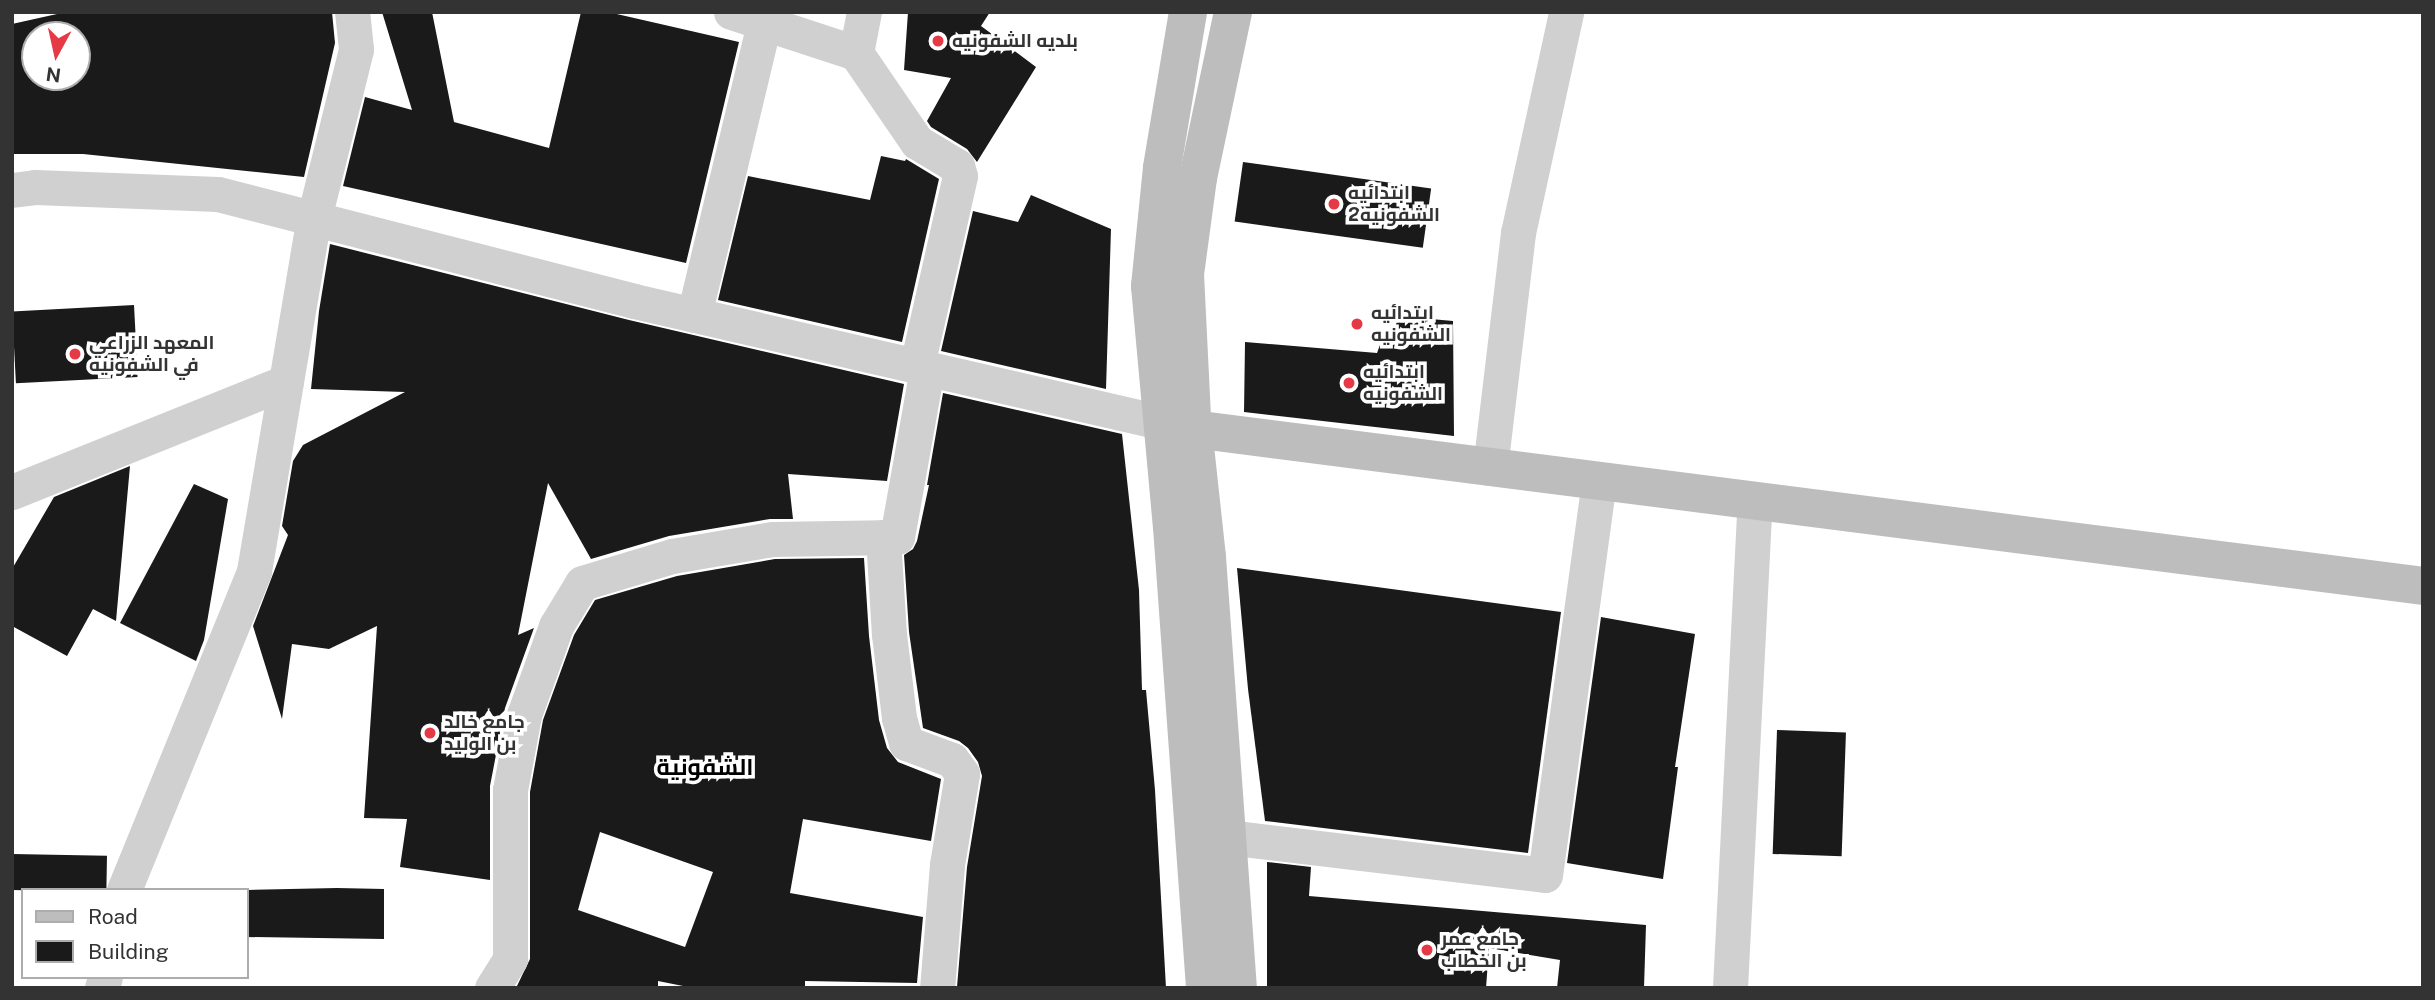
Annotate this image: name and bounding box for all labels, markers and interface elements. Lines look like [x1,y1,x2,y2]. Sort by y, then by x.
north arrow [21,21,91,91]
place label: بلديه الشفونيه [952,30,1078,52]
marker: بلديه الشفونيه [930,33,946,49]
text: N [44,63,62,87]
place label: ابتدائيه الشفونيه2 [1348,182,1440,226]
marker: ابتدائيه الشفونيه2 [1326,196,1342,212]
place label: ايتدائيه الشفونيه [1371,302,1451,346]
marker: ايتدائيه الشفونيه [1349,316,1365,332]
place label: المعهد الزراعي في الشفونيه [89,332,214,376]
marker: المعهد الزراعي في الشفونيه [67,346,83,362]
place label: ابتدائيه الشفونيه [1363,361,1443,405]
marker: ابتدائيه الشفونيه [1341,375,1357,391]
place label: جامع خالد بن الوليد [444,711,525,755]
marker: جامع خالد بن الوليد [422,725,438,741]
district label: الشفونية [657,753,753,781]
legend [21,888,248,979]
text: Road [88,904,138,929]
place label: جامع عمر بن الخطاب [1441,928,1527,972]
text: Building [88,939,169,964]
marker: جامع عمر بن الخطاب [1419,942,1435,958]

